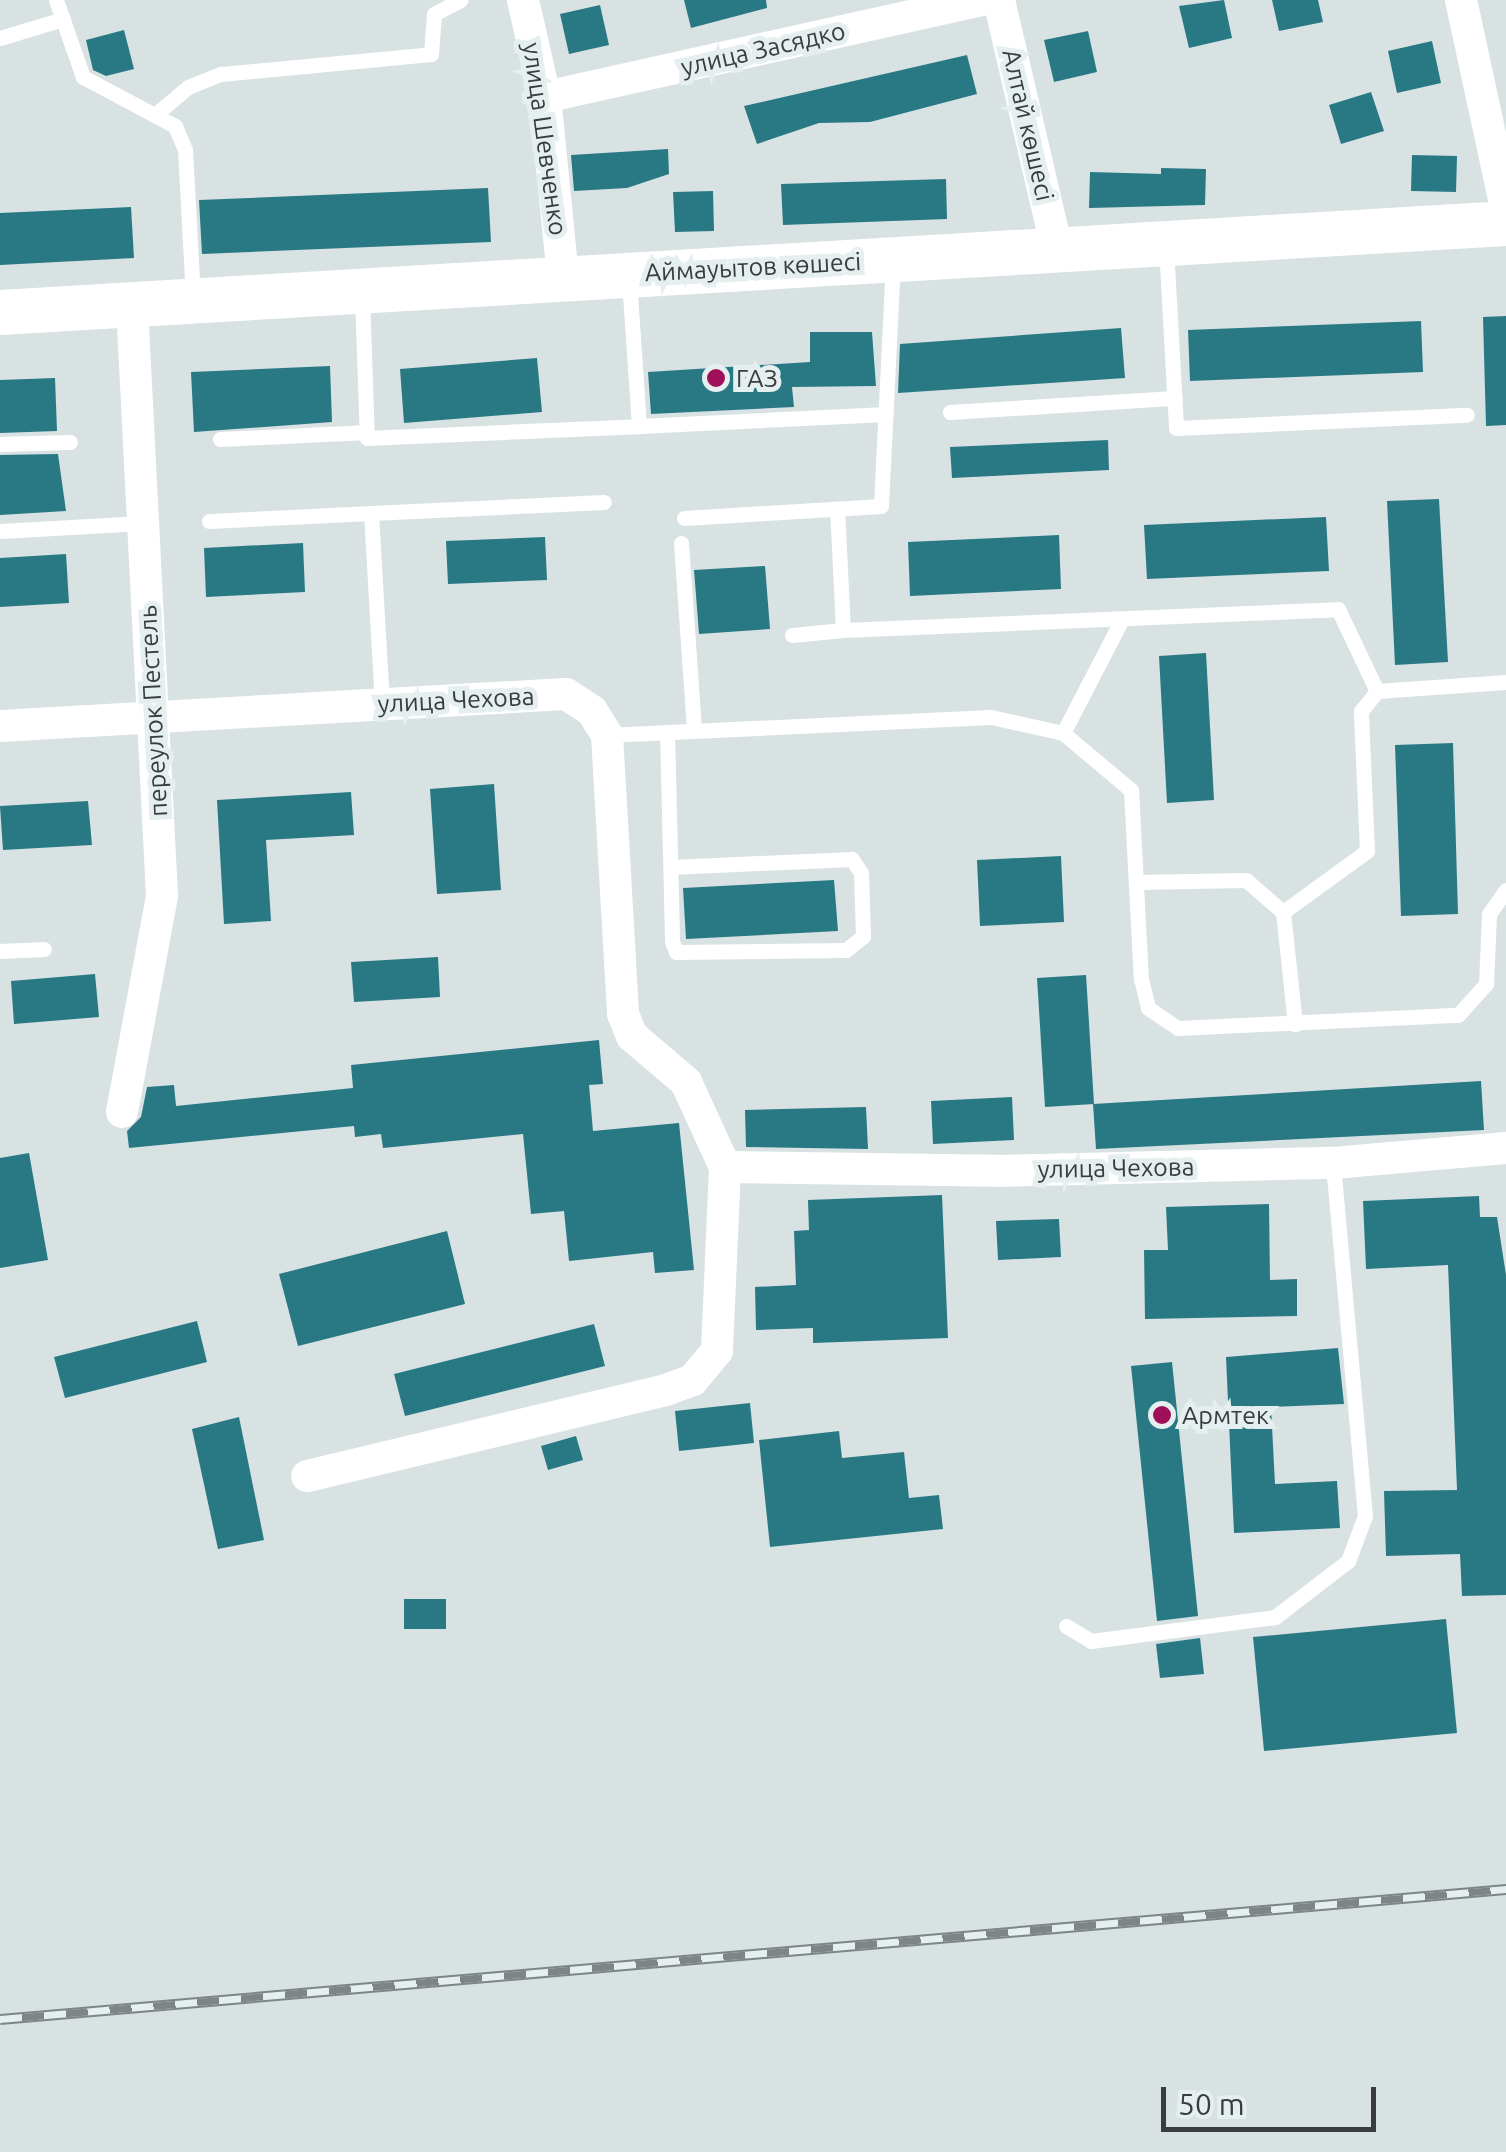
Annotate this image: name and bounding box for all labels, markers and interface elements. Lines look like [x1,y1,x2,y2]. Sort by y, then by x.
street label: улица Засядко [678,16,848,82]
street label: улица Шевченко [517,41,573,237]
street label: Алтай көшесі [996,46,1060,204]
street label: Аймауытов көшесі [644,246,862,288]
place label: ГАЗ [736,363,778,393]
marker: ГАЗ [705,367,727,389]
street label: переулок Пестель [132,605,174,817]
street label: улица Чехова [377,681,535,719]
street label: улица Чехова [1037,1152,1195,1184]
place label: Армтек [1182,1400,1269,1430]
marker: Армтек [1151,1404,1173,1426]
scale bar [1166,2067,1381,2129]
text: 50 m [1178,2087,1245,2121]

